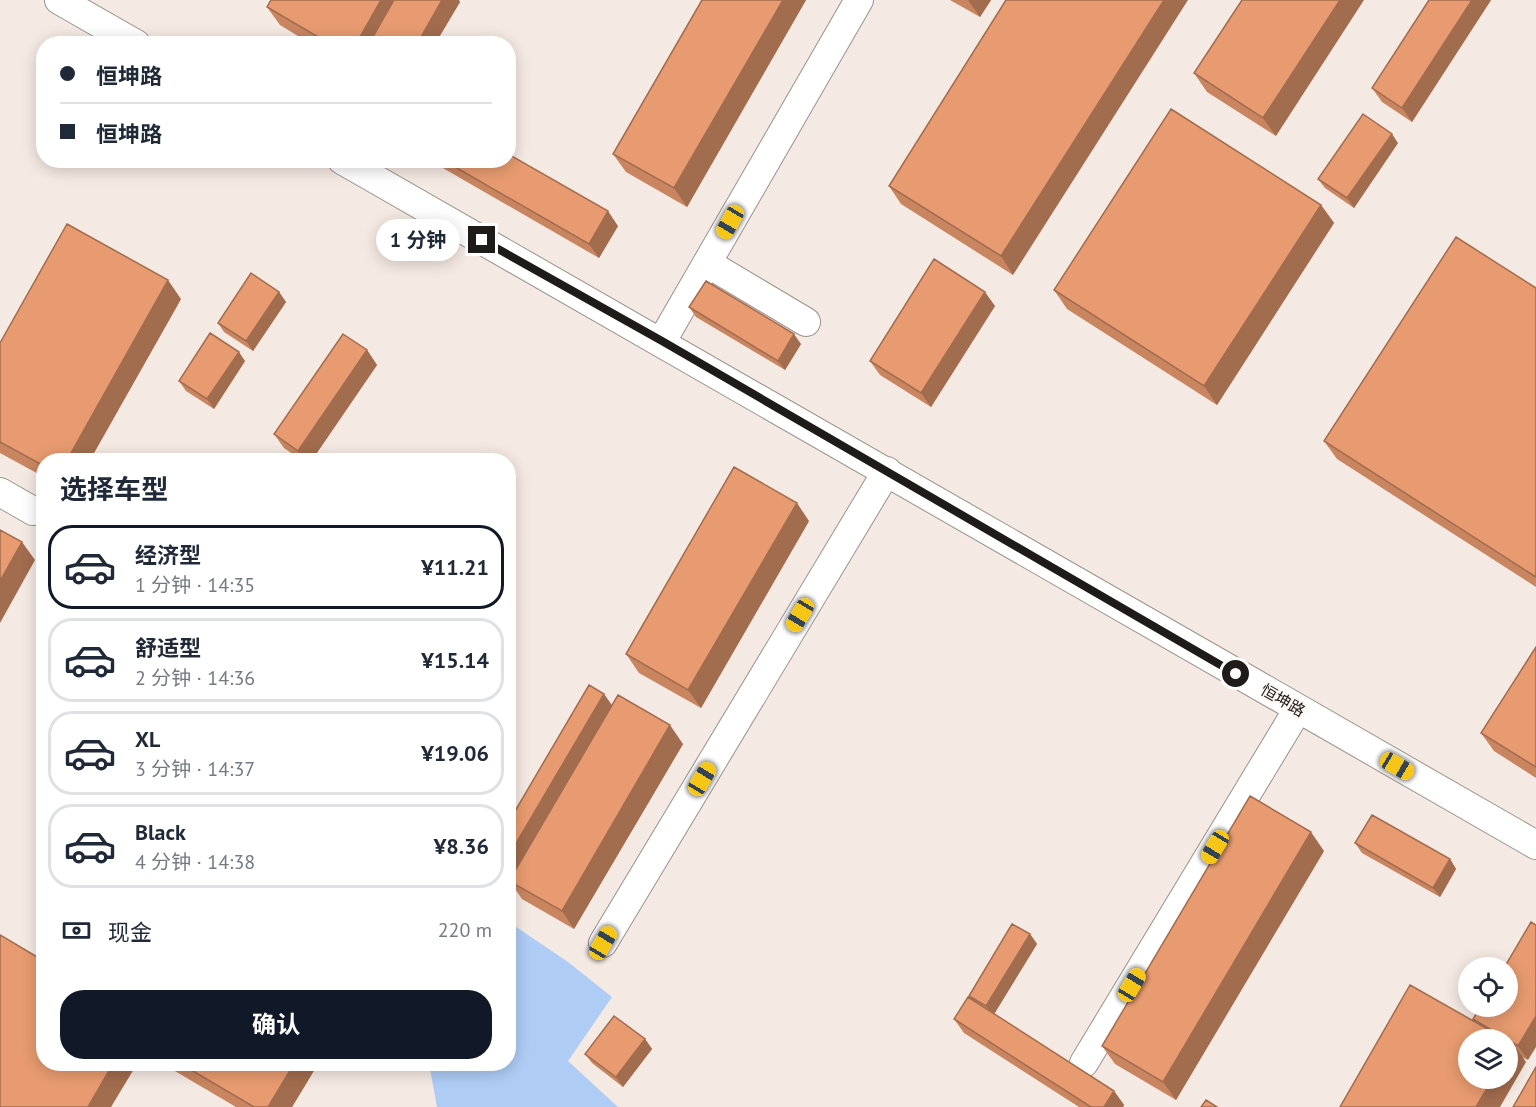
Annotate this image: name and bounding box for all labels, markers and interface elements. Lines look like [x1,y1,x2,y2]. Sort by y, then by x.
text: 恒坤路 [96,62,162,90]
text: 恒坤路 [96,120,162,148]
car [713,202,747,242]
callout: 1 分钟 [377,219,461,261]
route end [468,226,495,253]
text: 1 分钟 [390,227,446,253]
text: 选择车型 [60,472,168,506]
icon: car [63,540,117,594]
text: 经济型 [135,541,201,569]
text: ¥11.21 [421,553,489,581]
text: 1 分钟 · 14:35 [135,572,255,598]
car [783,595,817,635]
icon: car [63,633,117,687]
text: 舒适型 [135,634,201,662]
text: ¥15.14 [421,646,489,674]
route start [1222,660,1249,687]
text: 2 分钟 · 14:36 [135,665,255,691]
street label: 恒坤路 [1257,679,1309,721]
text: XL [135,725,160,753]
icon: car [63,726,117,780]
text: ¥19.06 [421,739,489,767]
car [1377,749,1417,783]
text: 3 分钟 · 14:37 [135,756,255,782]
car [685,759,719,799]
text: Black [135,818,186,846]
icon: car [63,819,117,873]
car [1198,827,1232,867]
text: ¥8.36 [434,832,489,860]
text: 4 分钟 · 14:38 [135,849,255,875]
icon: cash [60,914,93,947]
text: 220 m [438,917,492,943]
text: 现金 [108,918,152,946]
car [586,923,620,963]
map controls [1458,957,1518,1089]
button: locate [1458,957,1518,1017]
car [1115,965,1149,1005]
button: 确认 [60,990,492,1059]
button: layers [1458,1029,1518,1089]

